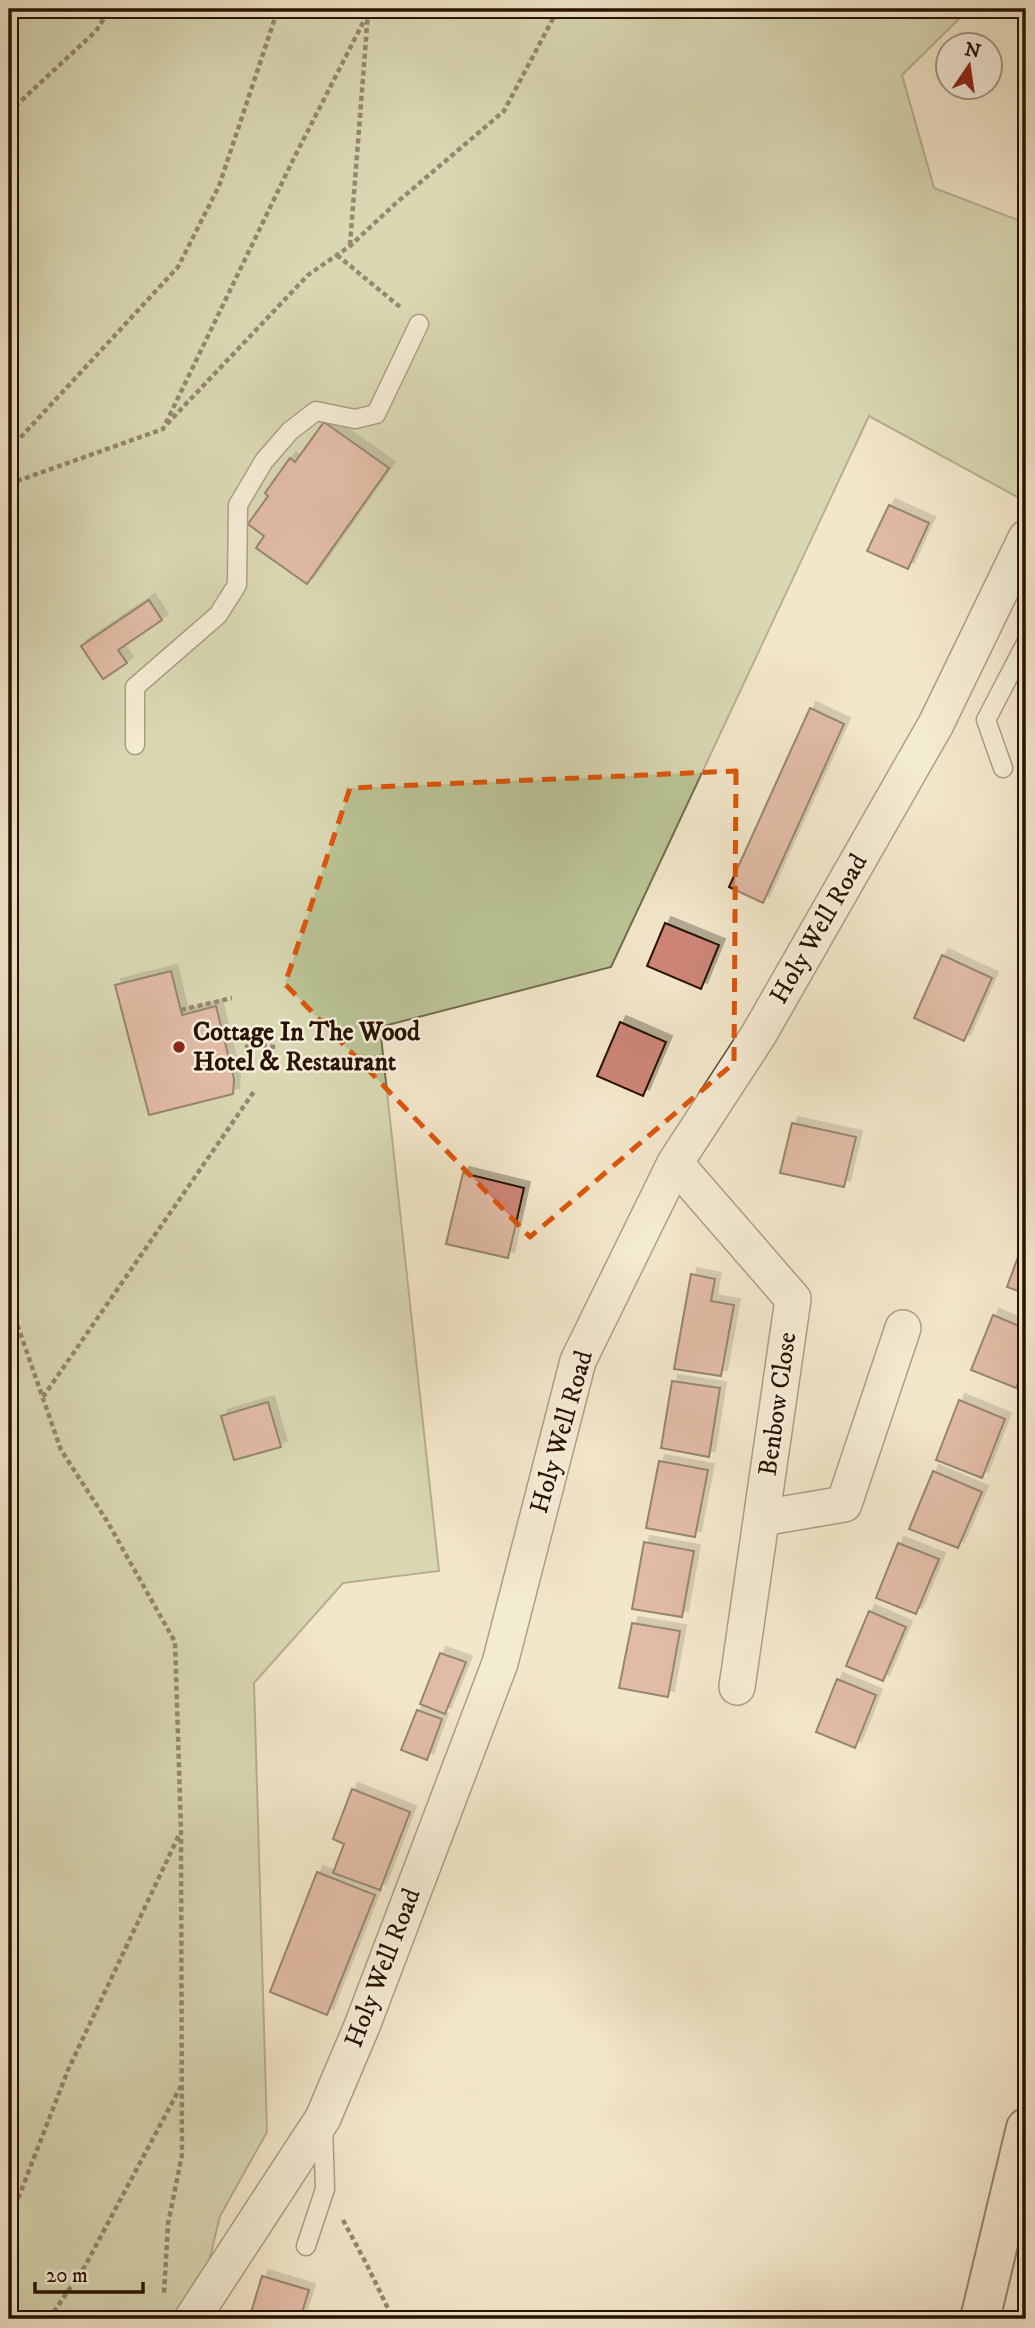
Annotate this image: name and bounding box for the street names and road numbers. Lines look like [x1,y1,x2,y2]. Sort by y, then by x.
street label: Holy Well Road [763,848,875,1010]
street label: Benbow Close [752,1330,804,1478]
street label: Holy Well Road [523,1347,601,1517]
street label: Holy Well Road [338,1884,428,2052]

